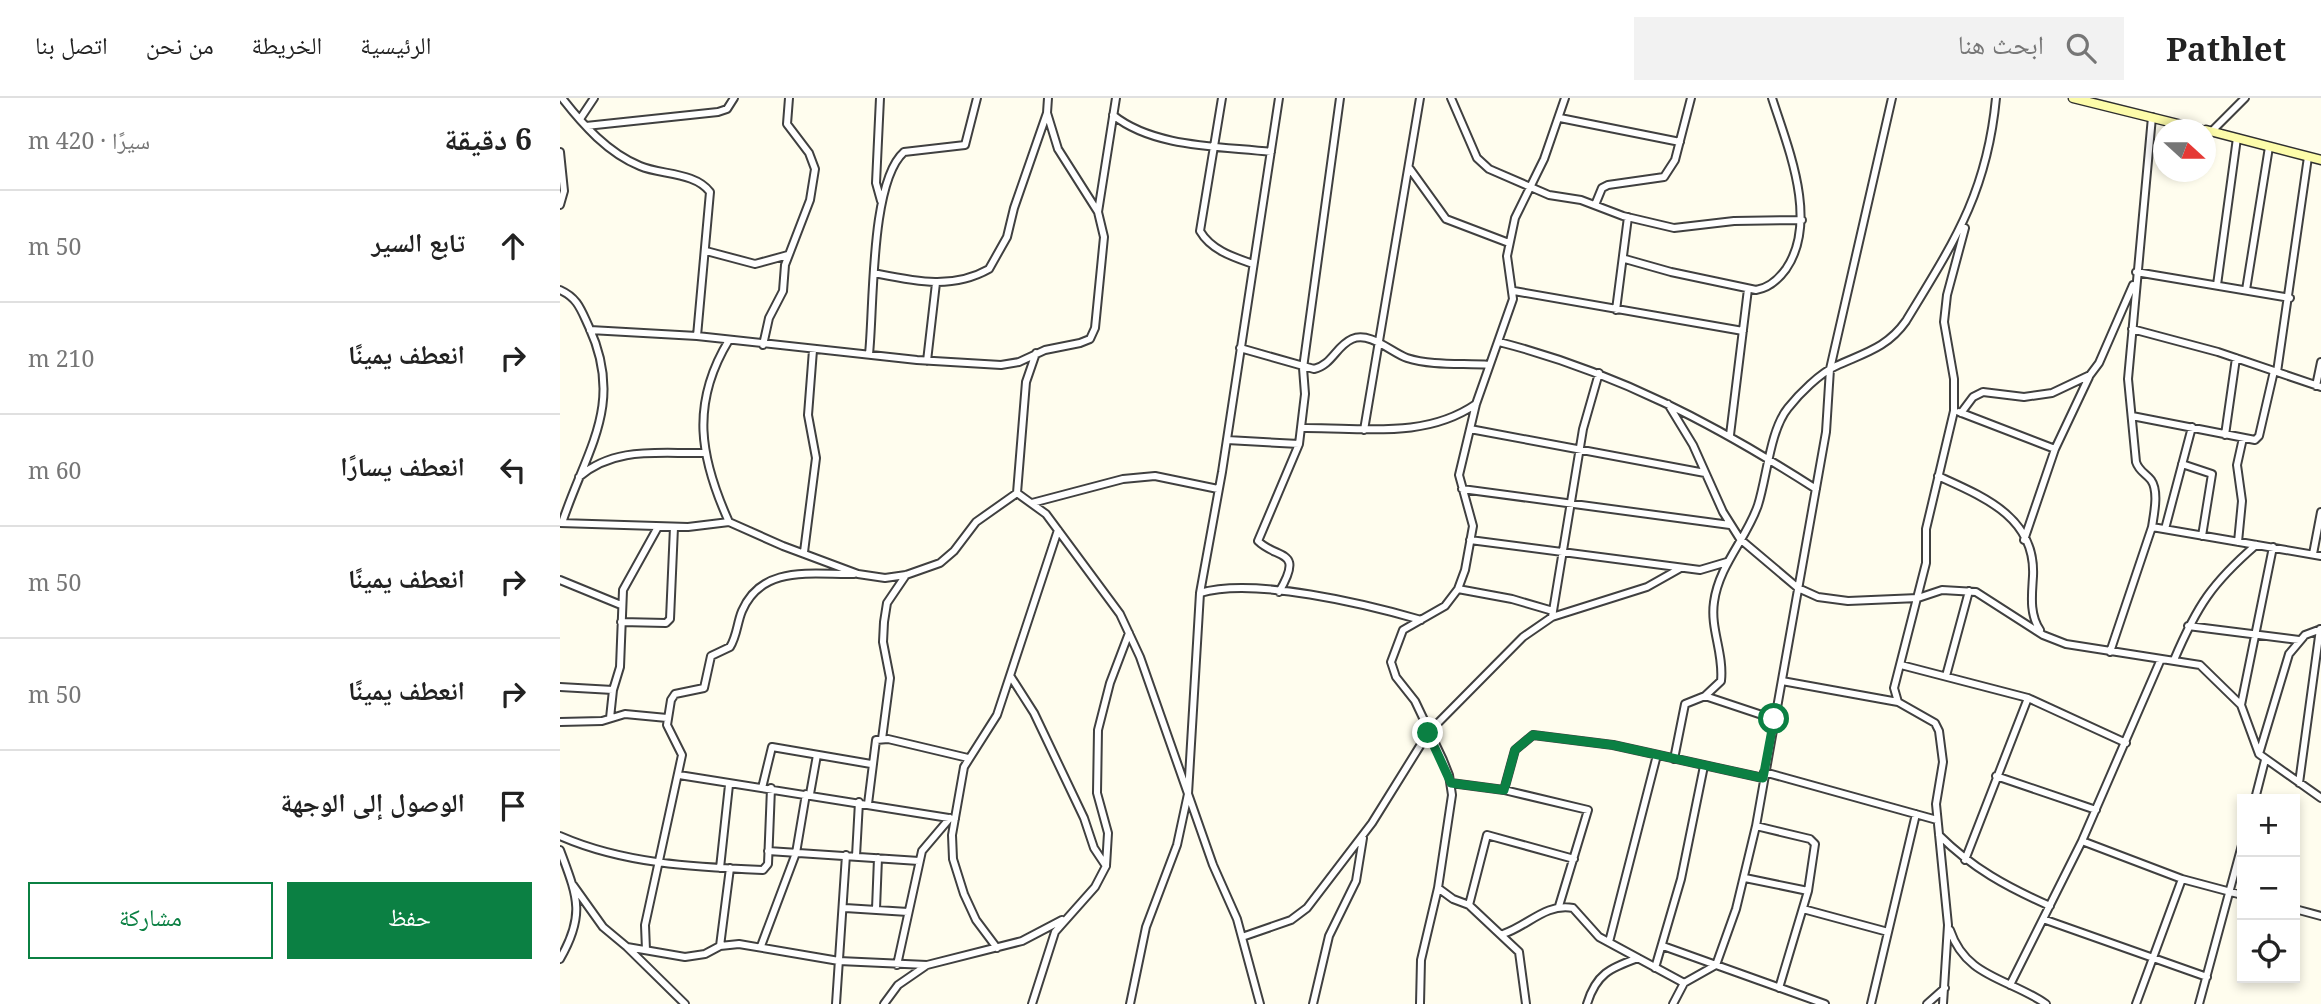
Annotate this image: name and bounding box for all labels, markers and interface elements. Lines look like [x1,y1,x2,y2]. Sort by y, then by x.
search box [1634,17,2124,80]
text: ابحث هنا [1958,26,2044,62]
text: Pathlet [2166,26,2286,71]
text: اتصل بنا [35,28,108,61]
text: من نحن [146,28,214,61]
text: الخريطة [252,28,322,61]
text: الرئيسية [360,28,431,61]
icon: search [2062,29,2100,67]
text: 6 دقيقة [444,118,532,159]
north arrow [2153,119,2216,182]
text: سيرًا · 420 m [28,124,150,156]
text: تابع السير [372,224,465,260]
icon: ahead [494,227,532,265]
text: 50 m [28,230,81,262]
text: انعطف يمينًا [348,336,465,372]
icon: right [494,339,532,377]
text: 210 m [28,342,94,374]
text: انعطف يسارًا [340,448,465,484]
icon: left [494,451,532,489]
text: 60 m [28,454,81,486]
text: انعطف يمينًا [348,560,465,596]
icon: right [494,563,532,601]
text: 50 m [28,566,81,598]
text: انعطف يمينًا [348,672,465,708]
icon: right [494,675,532,713]
text: 50 m [28,678,81,710]
route start [1758,703,1789,734]
route end [1412,717,1443,748]
text: الوصول إلى الوجهة [281,784,465,820]
icon: arrive [494,787,532,825]
map controls [2237,794,2300,983]
button: + [2237,794,2300,857]
button: − [2237,857,2300,920]
button: مشاركة [28,882,273,959]
button: حفظ [287,882,532,959]
button: locate [2237,920,2300,983]

